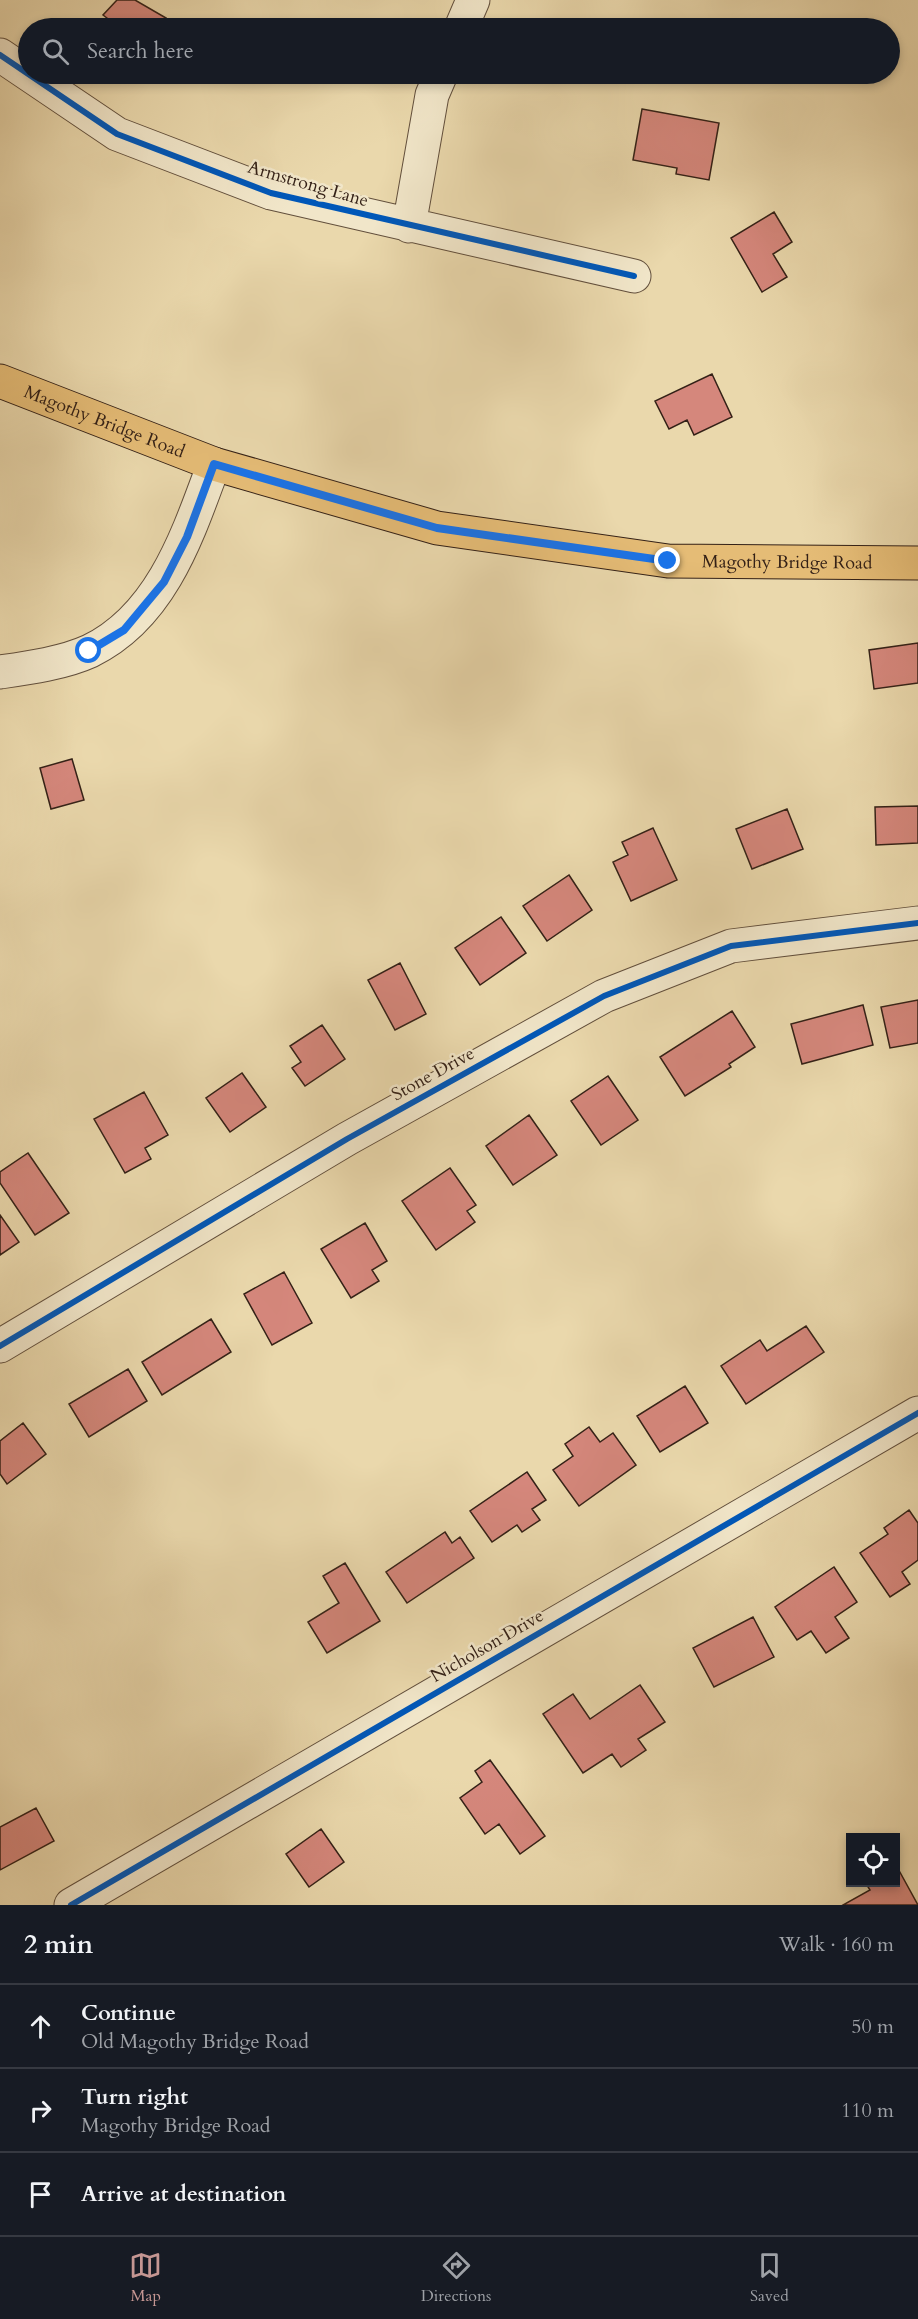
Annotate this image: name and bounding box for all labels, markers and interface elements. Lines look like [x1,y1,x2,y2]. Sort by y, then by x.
search box [18,18,900,84]
icon: search [39,35,72,68]
text: Search here [87,36,194,66]
street label: Armstrong Lane [245,155,371,213]
street label: Magothy Bridge Road [20,379,189,464]
route end [654,547,680,573]
street label: Magothy Bridge Road [702,549,873,575]
route start [75,637,101,663]
street label: Stone Drive [387,1041,479,1107]
street label: Nicholson Drive [426,1603,548,1689]
map controls [846,1833,900,1887]
button: locate [846,1833,900,1887]
text: 2 min [24,1927,93,1962]
text: Walk · 160 m [779,1931,894,1958]
text: Continue [81,1998,176,2028]
icon: ahead [24,2010,57,2043]
text: 50 m [851,2013,894,2040]
text: Old Magothy Bridge Road [81,2028,309,2055]
text: Turn right [81,2082,188,2112]
icon: right [24,2094,57,2127]
text: 110 m [841,2097,894,2124]
text: Magothy Bridge Road [81,2112,271,2139]
icon: arrive [24,2178,57,2211]
text: Arrive at destination [81,2179,286,2209]
tab: Map [129,2249,162,2307]
tab: Directions [421,2249,491,2307]
tab: Saved [750,2249,789,2307]

